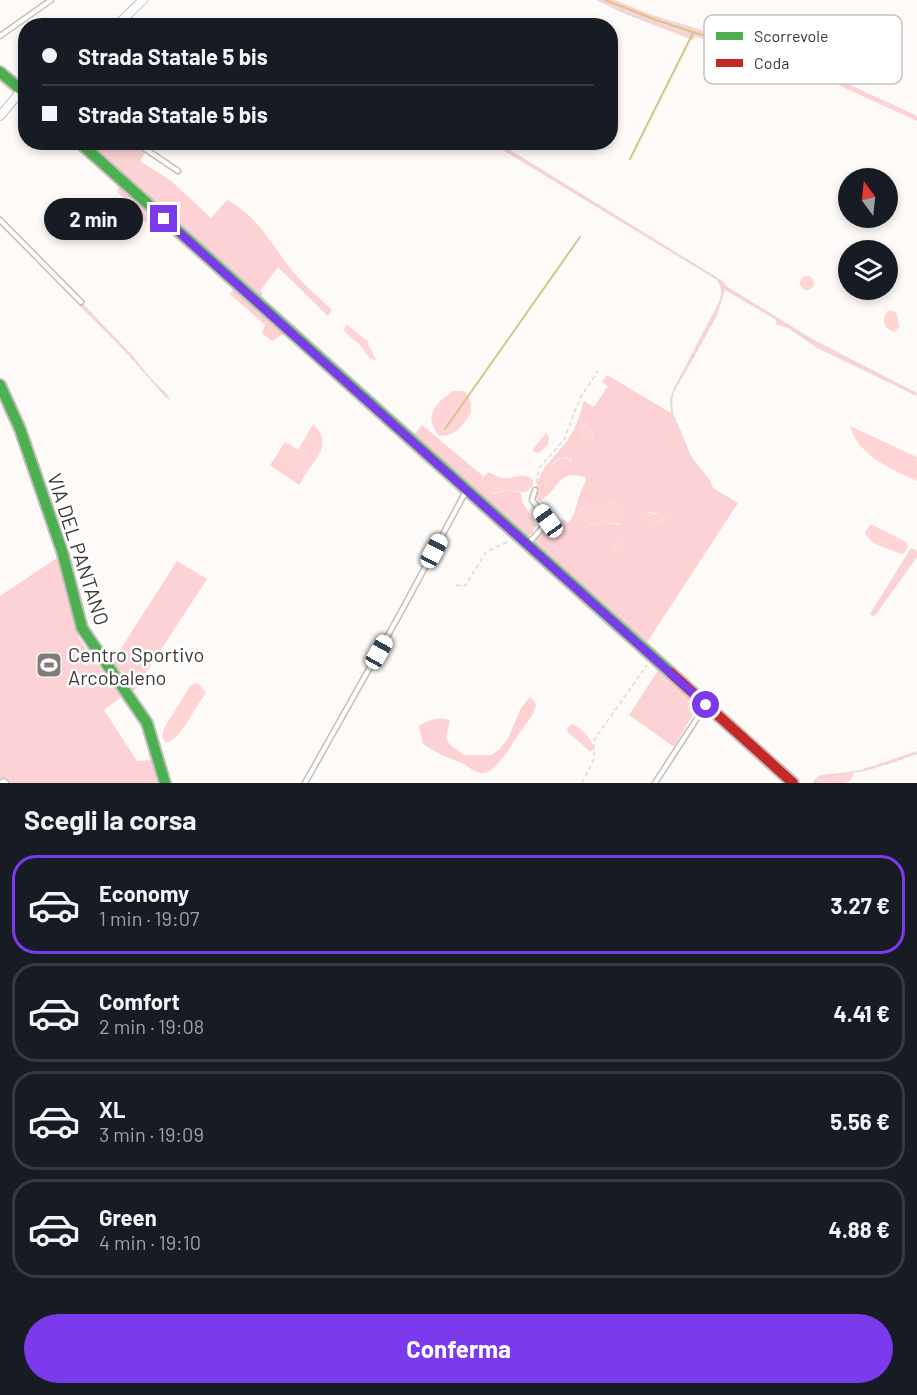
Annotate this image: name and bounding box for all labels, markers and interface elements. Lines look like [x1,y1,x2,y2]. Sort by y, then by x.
legend [704,15,902,84]
text: Scorrevole [754,26,828,45]
text: Strada Statale 5 bis [78,43,268,69]
text: Coda [754,53,789,72]
text: Strada Statale 5 bis [78,101,268,127]
north arrow [838,168,898,228]
map controls [838,168,898,300]
callout: 2 min [44,198,143,240]
route end [150,205,177,232]
text: 2 min [70,207,117,231]
button: layers [838,240,898,300]
street label: VIA DEL PANTANO [43,470,115,628]
car [530,501,566,541]
car [418,531,450,571]
car [362,632,396,672]
place label: Centro Sportivo Arcobaleno [68,642,204,689]
sports icon: Centro Sportivo Arcobaleno [34,650,64,680]
route start [692,691,719,718]
text: Scegli la corsa [24,803,197,835]
icon: car [27,878,81,932]
text: Economy [99,880,189,906]
text: 3.27 € [831,892,890,918]
text: 1 min · 19:07 [99,906,200,930]
icon: car [27,986,81,1040]
text: Comfort [99,988,180,1014]
text: 4.41 € [833,1000,890,1026]
text: 2 min · 19:08 [99,1014,204,1038]
icon: car [27,1094,81,1148]
text: XL [99,1096,125,1122]
text: 5.56 € [830,1108,890,1134]
text: 3 min · 19:09 [99,1122,204,1146]
icon: car [27,1202,81,1256]
text: Green [99,1204,157,1230]
text: 4.88 € [829,1216,890,1242]
text: 4 min · 19:10 [99,1230,201,1254]
button: Conferma [24,1314,893,1383]

